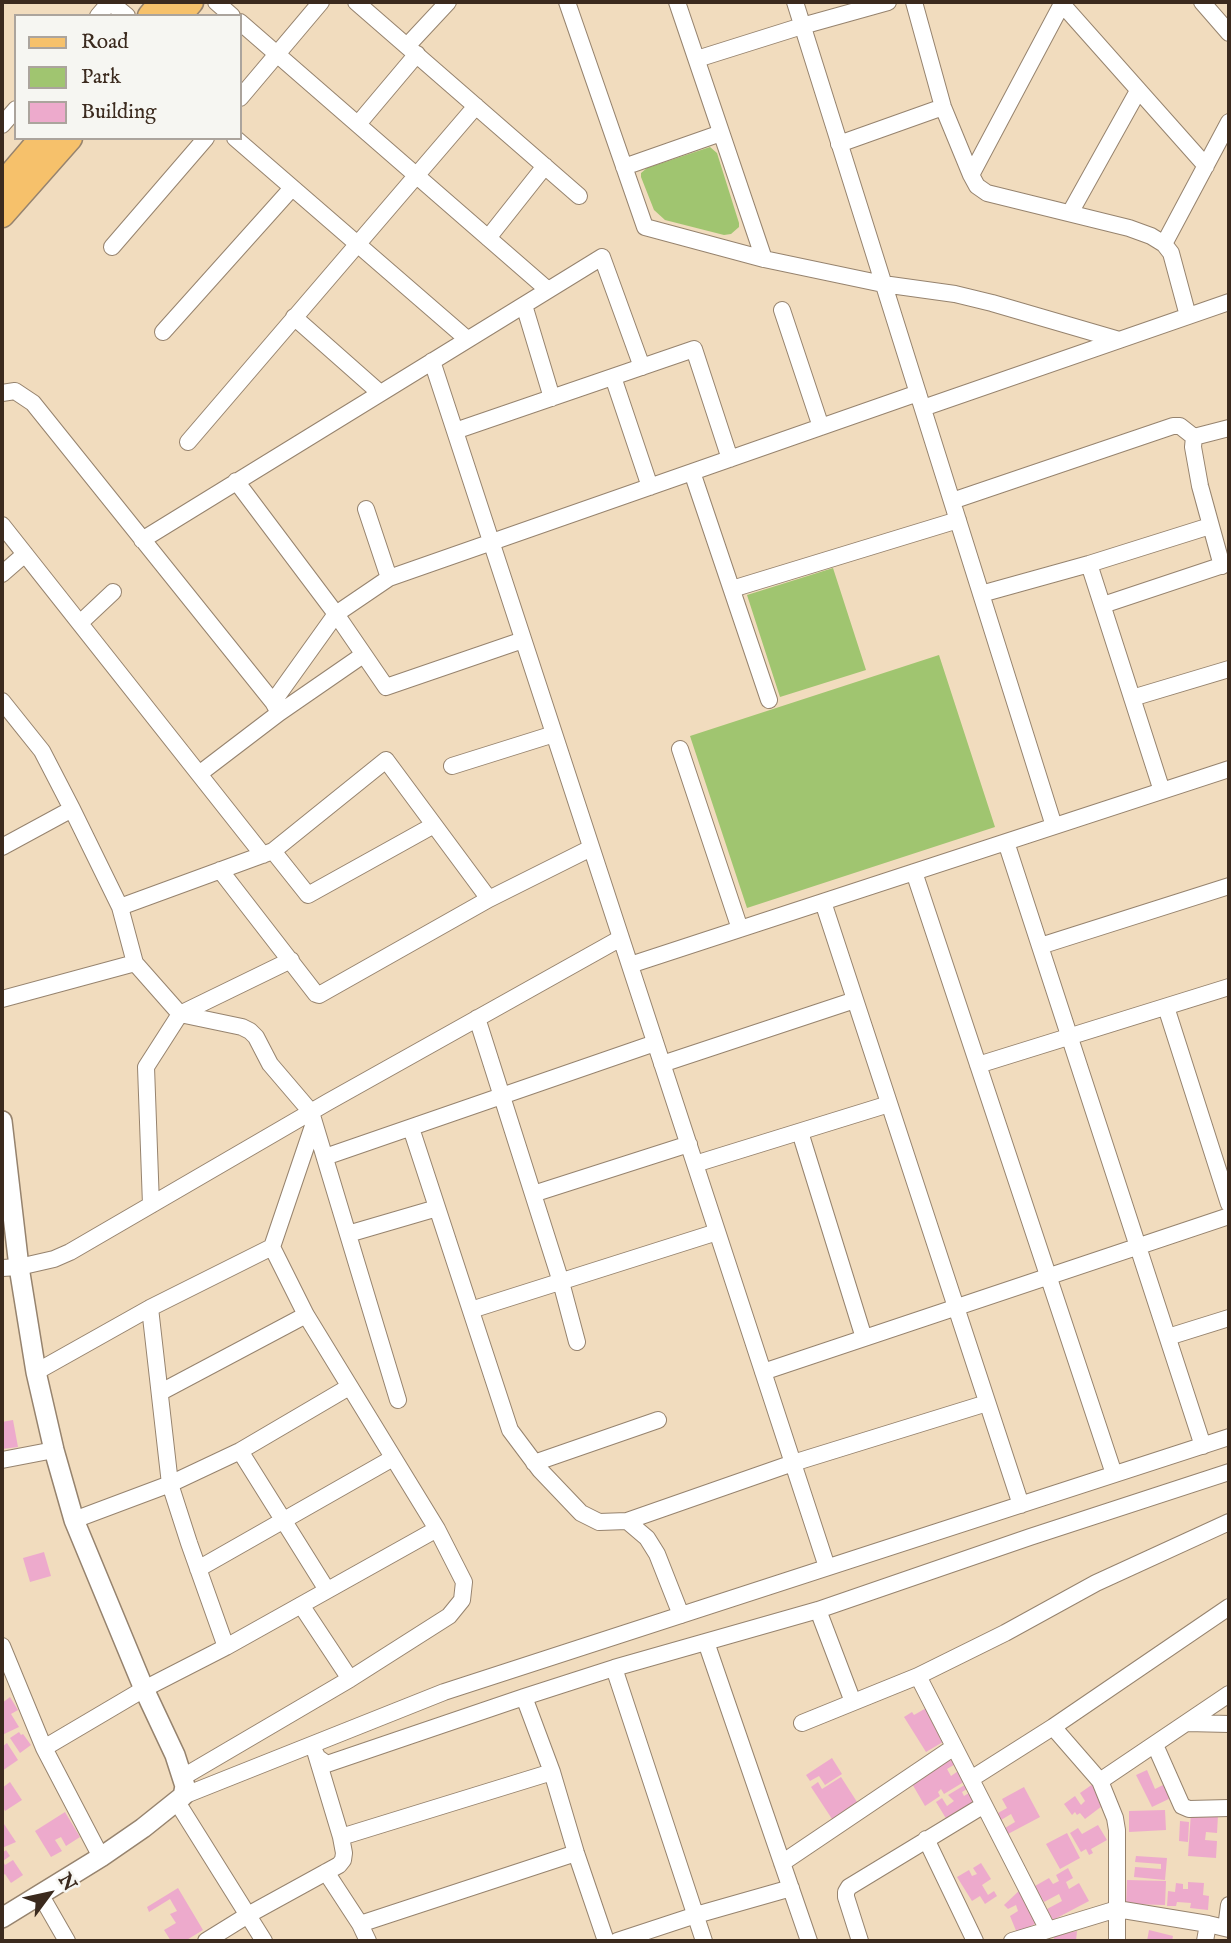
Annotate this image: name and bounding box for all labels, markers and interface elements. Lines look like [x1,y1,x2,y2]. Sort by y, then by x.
legend [14,14,242,140]
text: Road [81,29,128,56]
text: Park [81,64,121,91]
text: Building [81,99,156,126]
north arrow [14,1859,84,1929]
text: N [52,1869,81,1896]

